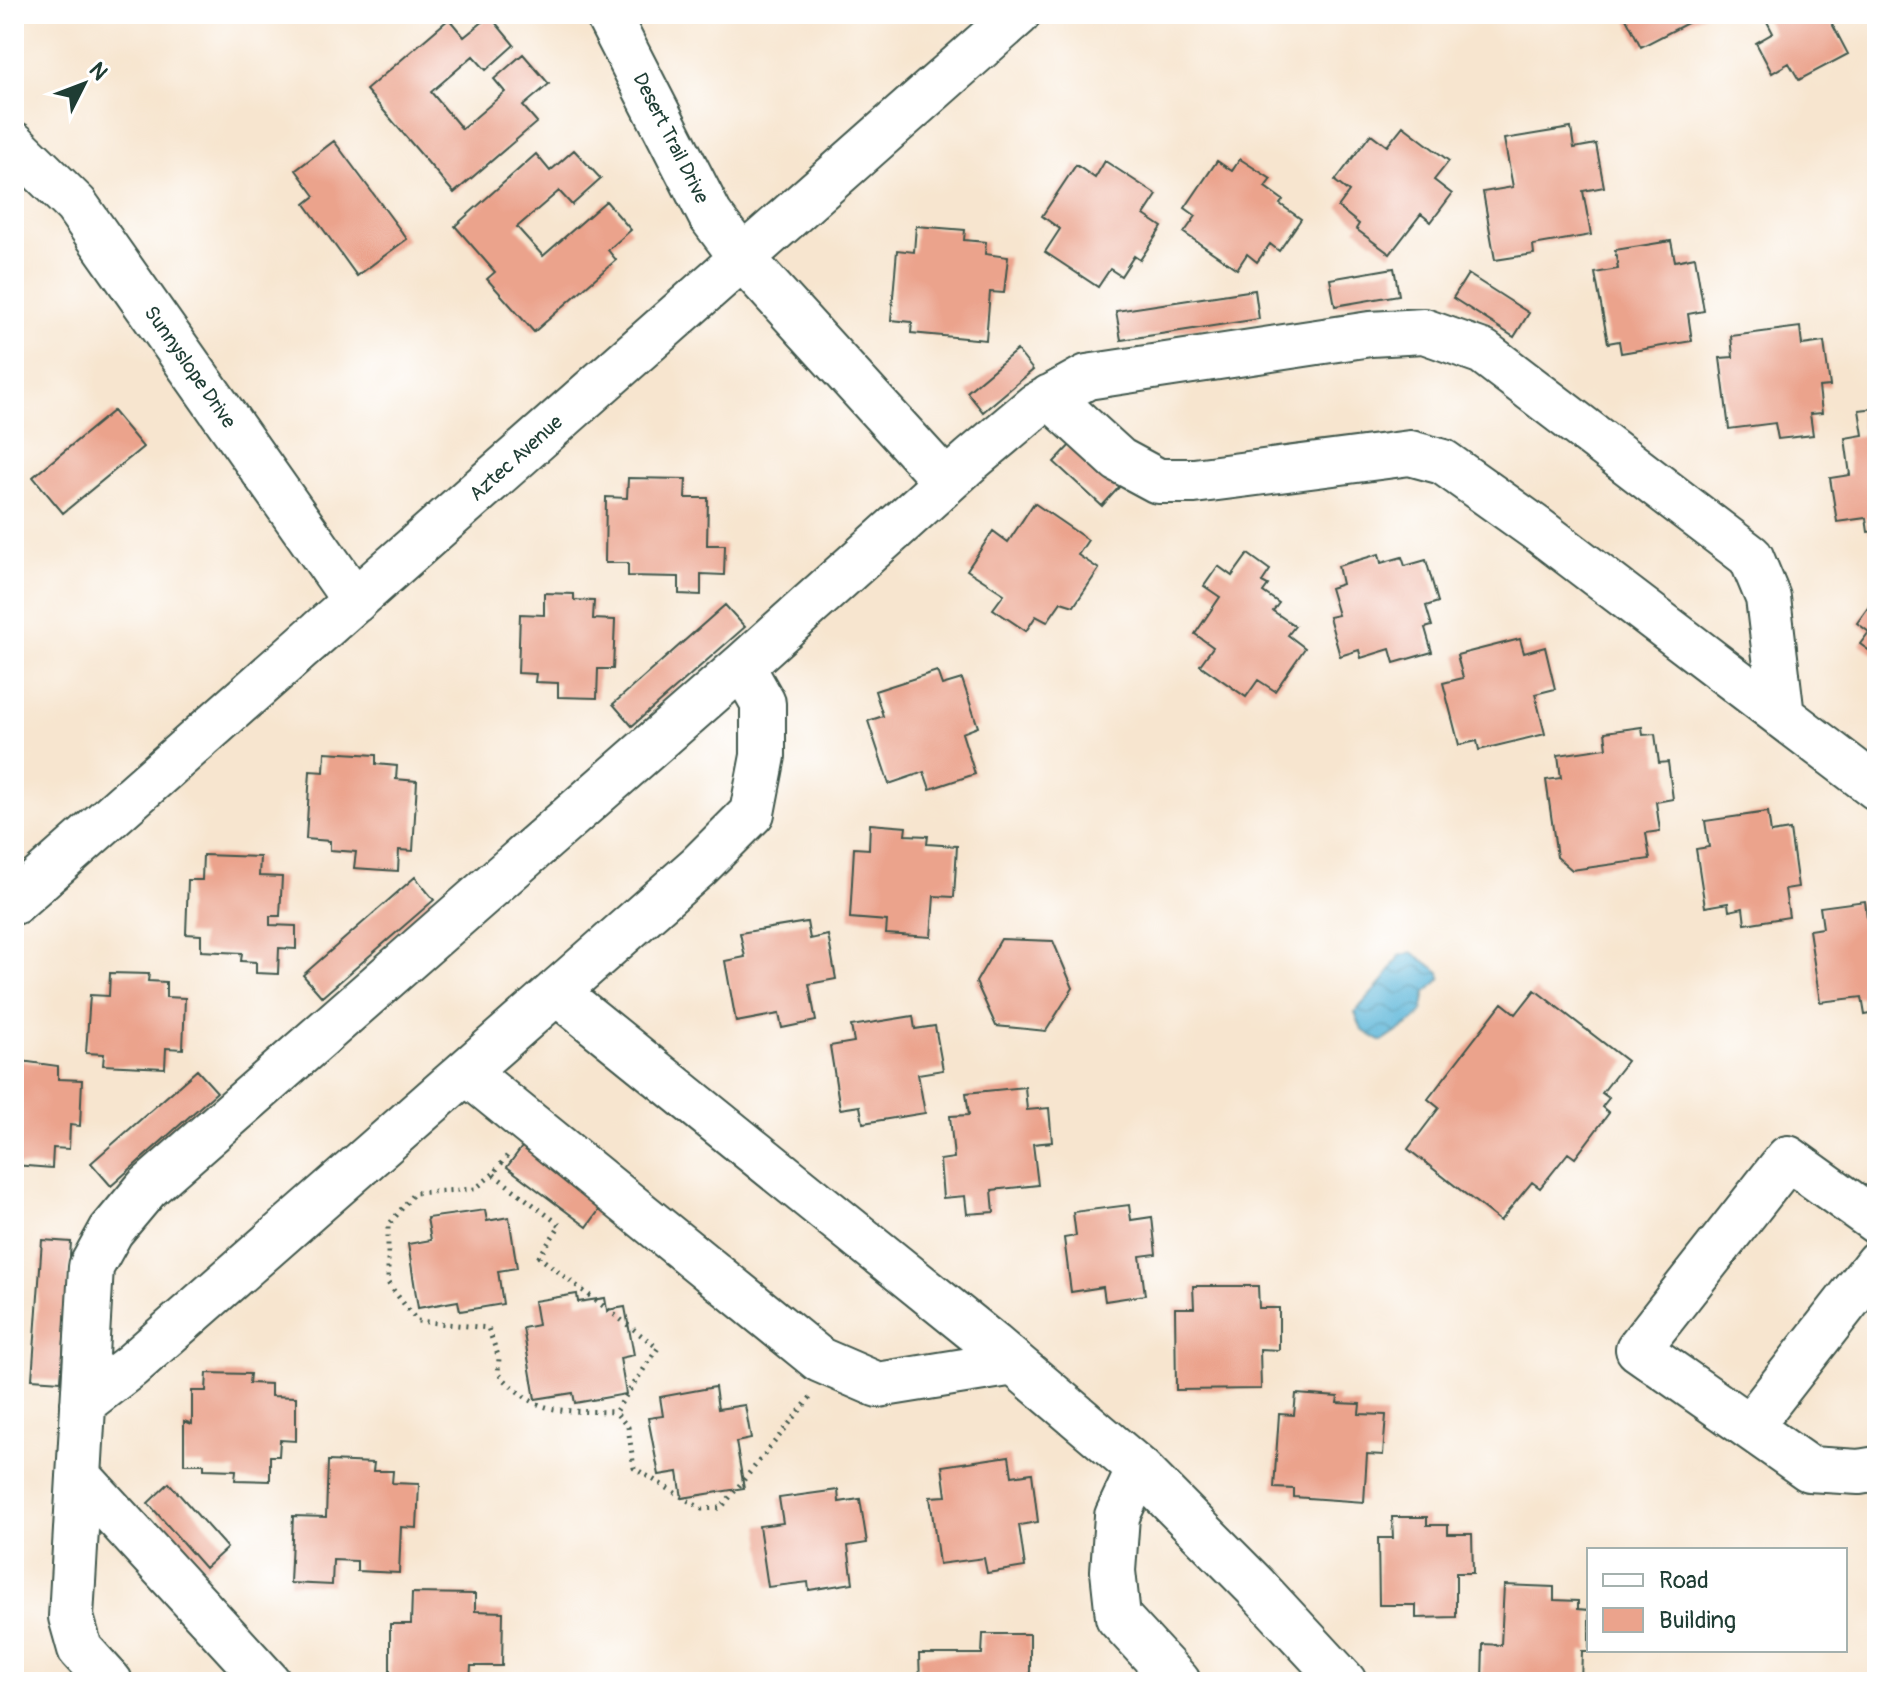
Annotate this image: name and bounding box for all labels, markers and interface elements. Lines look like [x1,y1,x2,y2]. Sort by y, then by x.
north arrow [44,44,124,124]
text: N [83,56,114,86]
street label: Desert Trail Drive [627,69,715,208]
street label: Sunnyslope Drive [139,301,241,433]
street label: Aztec Avenue [464,409,568,506]
legend [1587,1548,1847,1652]
text: Road [1659,1566,1709,1595]
text: Building [1659,1606,1736,1635]

